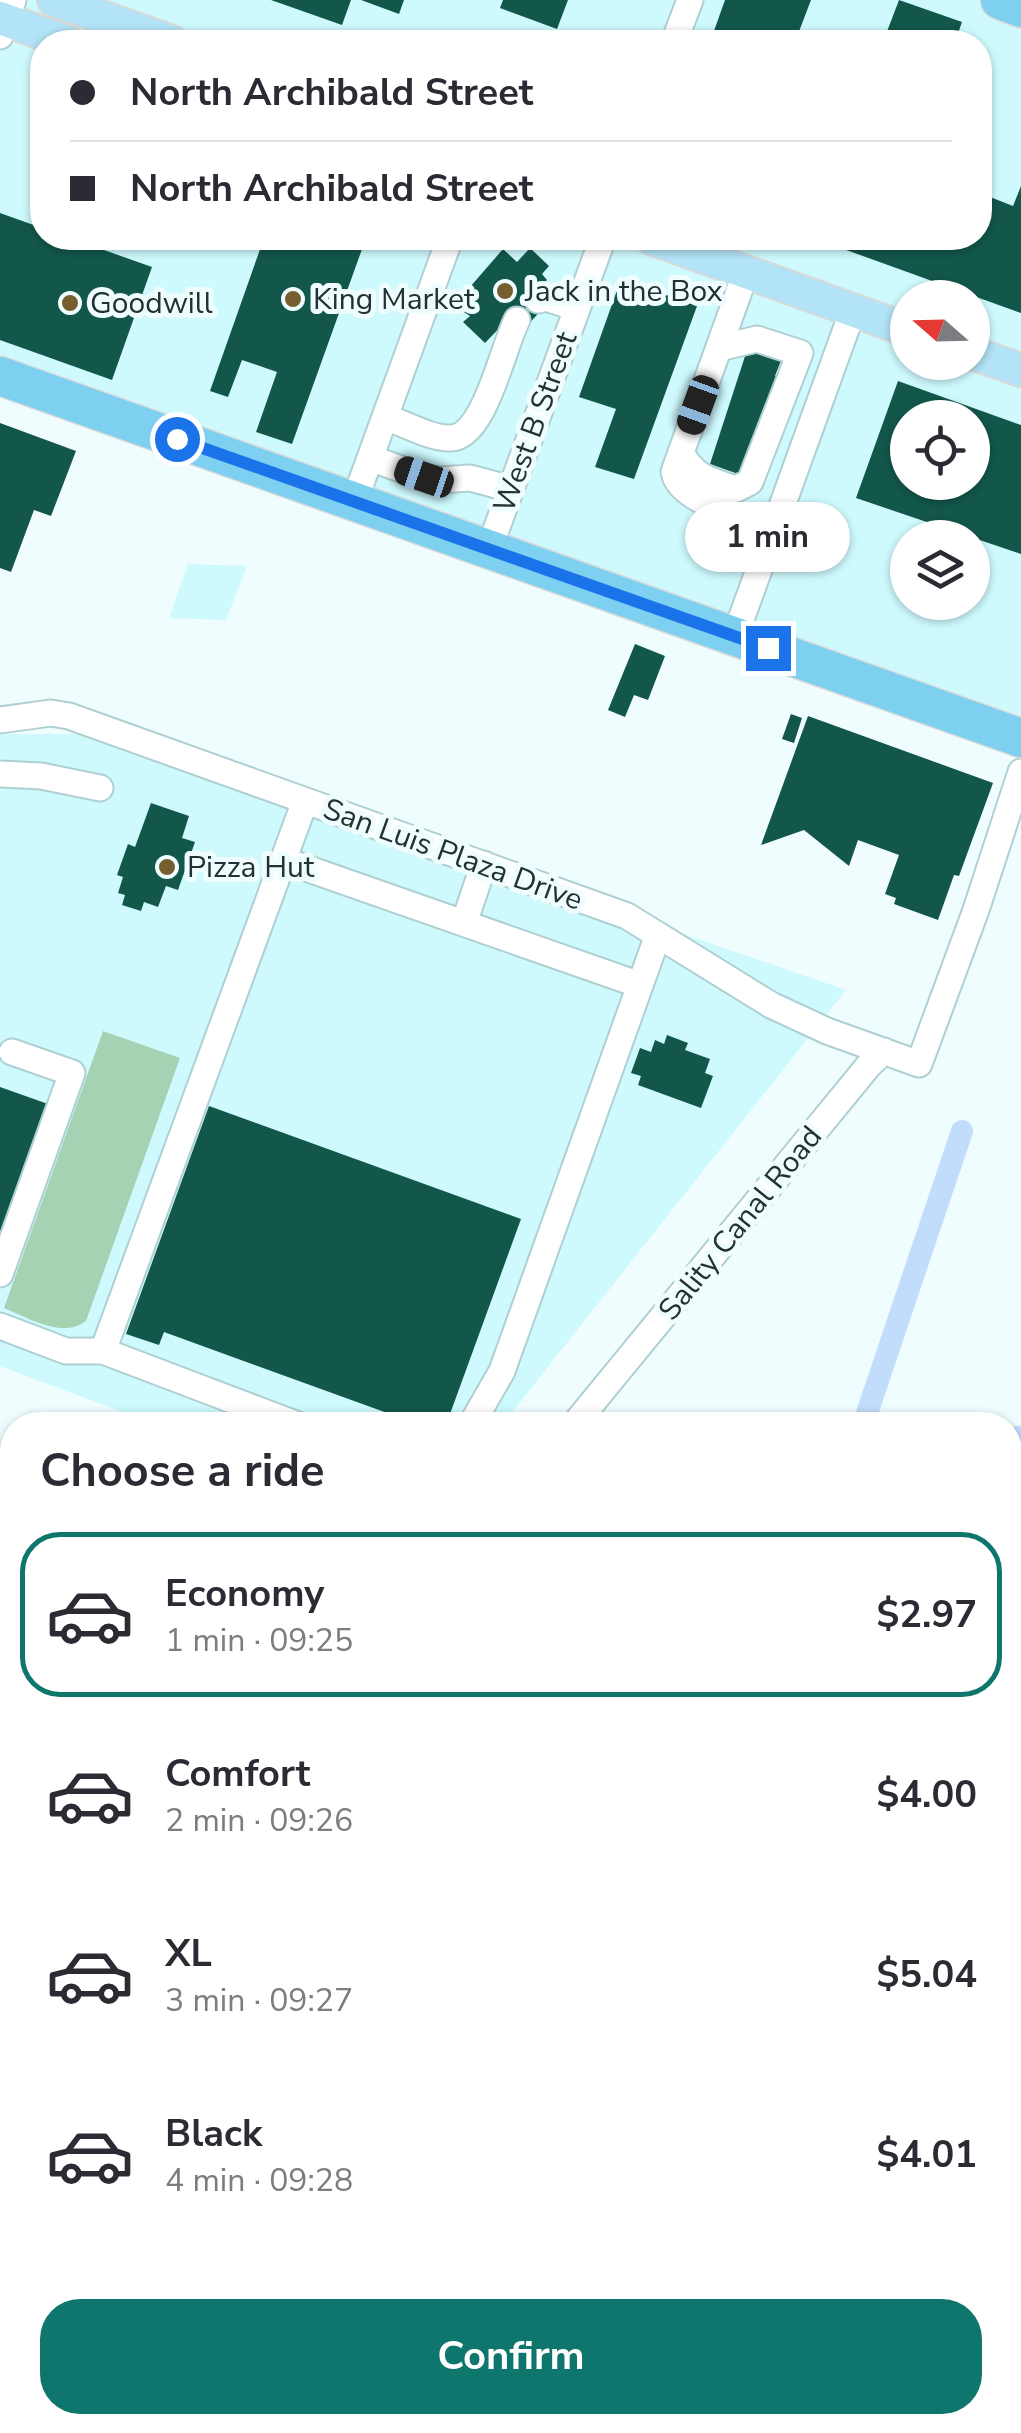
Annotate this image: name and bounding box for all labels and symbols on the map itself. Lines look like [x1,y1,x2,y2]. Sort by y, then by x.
place label: Jack in the Box [524,271,723,312]
place label: King Market [313,279,475,320]
marker: Jack in the Box [494,280,516,302]
north arrow [890,280,990,380]
place label: Goodwill [90,283,213,324]
marker: King Market [282,288,304,310]
marker: Goodwill [59,292,81,314]
street label: West B Street [484,326,587,518]
car [674,372,722,438]
route start [155,417,200,462]
car [391,453,457,501]
callout: 1 min [686,503,850,573]
route end [746,626,791,671]
street label: San Luis Plaza Drive [317,788,588,920]
place label: Pizza Hut [187,847,315,888]
marker: Pizza Hut [156,856,178,878]
street label: Sality Canal Road [649,1118,832,1329]

